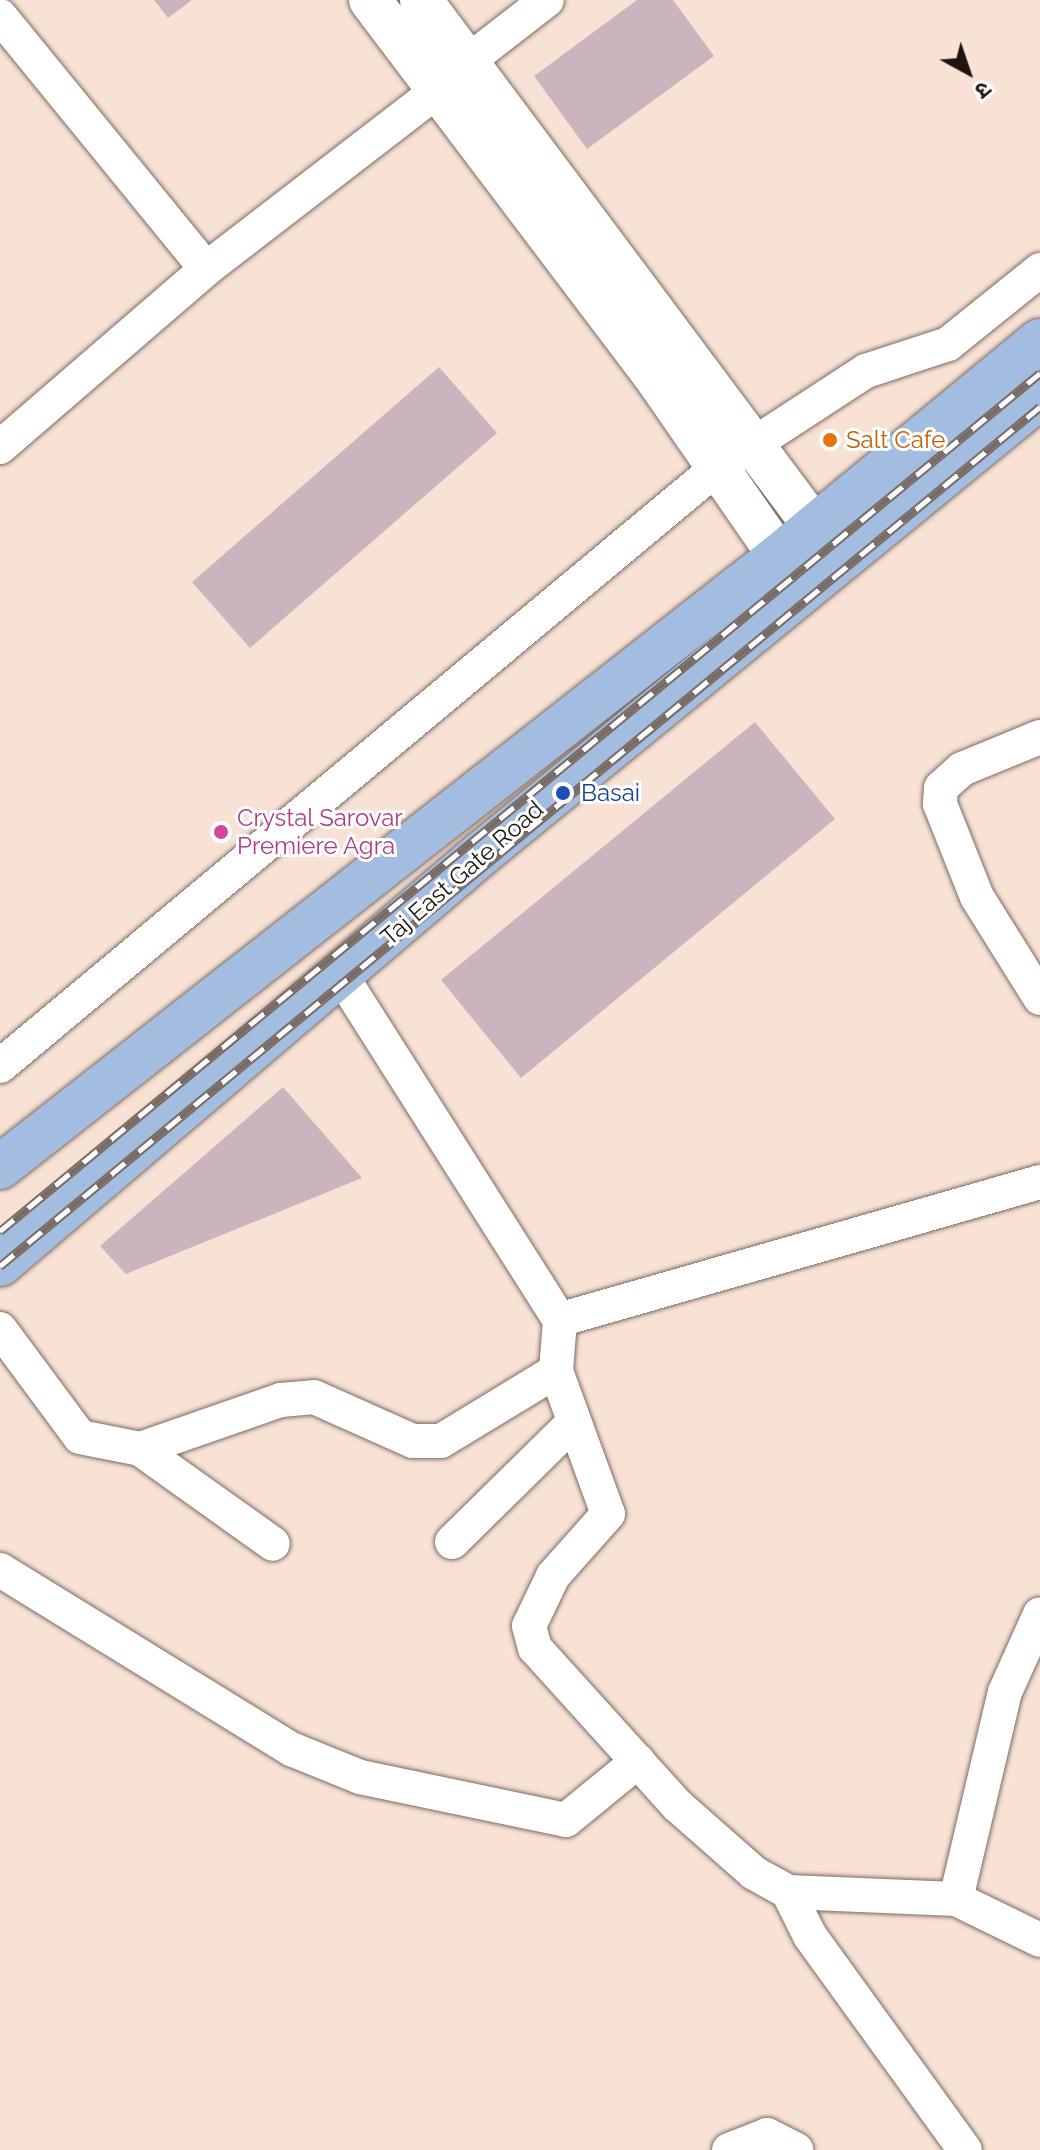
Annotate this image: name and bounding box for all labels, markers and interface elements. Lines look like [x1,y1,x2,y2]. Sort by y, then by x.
north arrow [928,32,1008,112]
text: उ [970,76,997,104]
place label: Salt Cafe [846,426,945,454]
marker: Salt Cafe [821,431,839,449]
place label: Basai [581,779,640,807]
marker: Basai [552,782,574,804]
street label: Taj East Gate Road [375,795,549,951]
place label: Crystal Sarovar Premiere Agra [237,804,403,860]
marker: Crystal Sarovar Premiere Agra [212,823,230,841]

